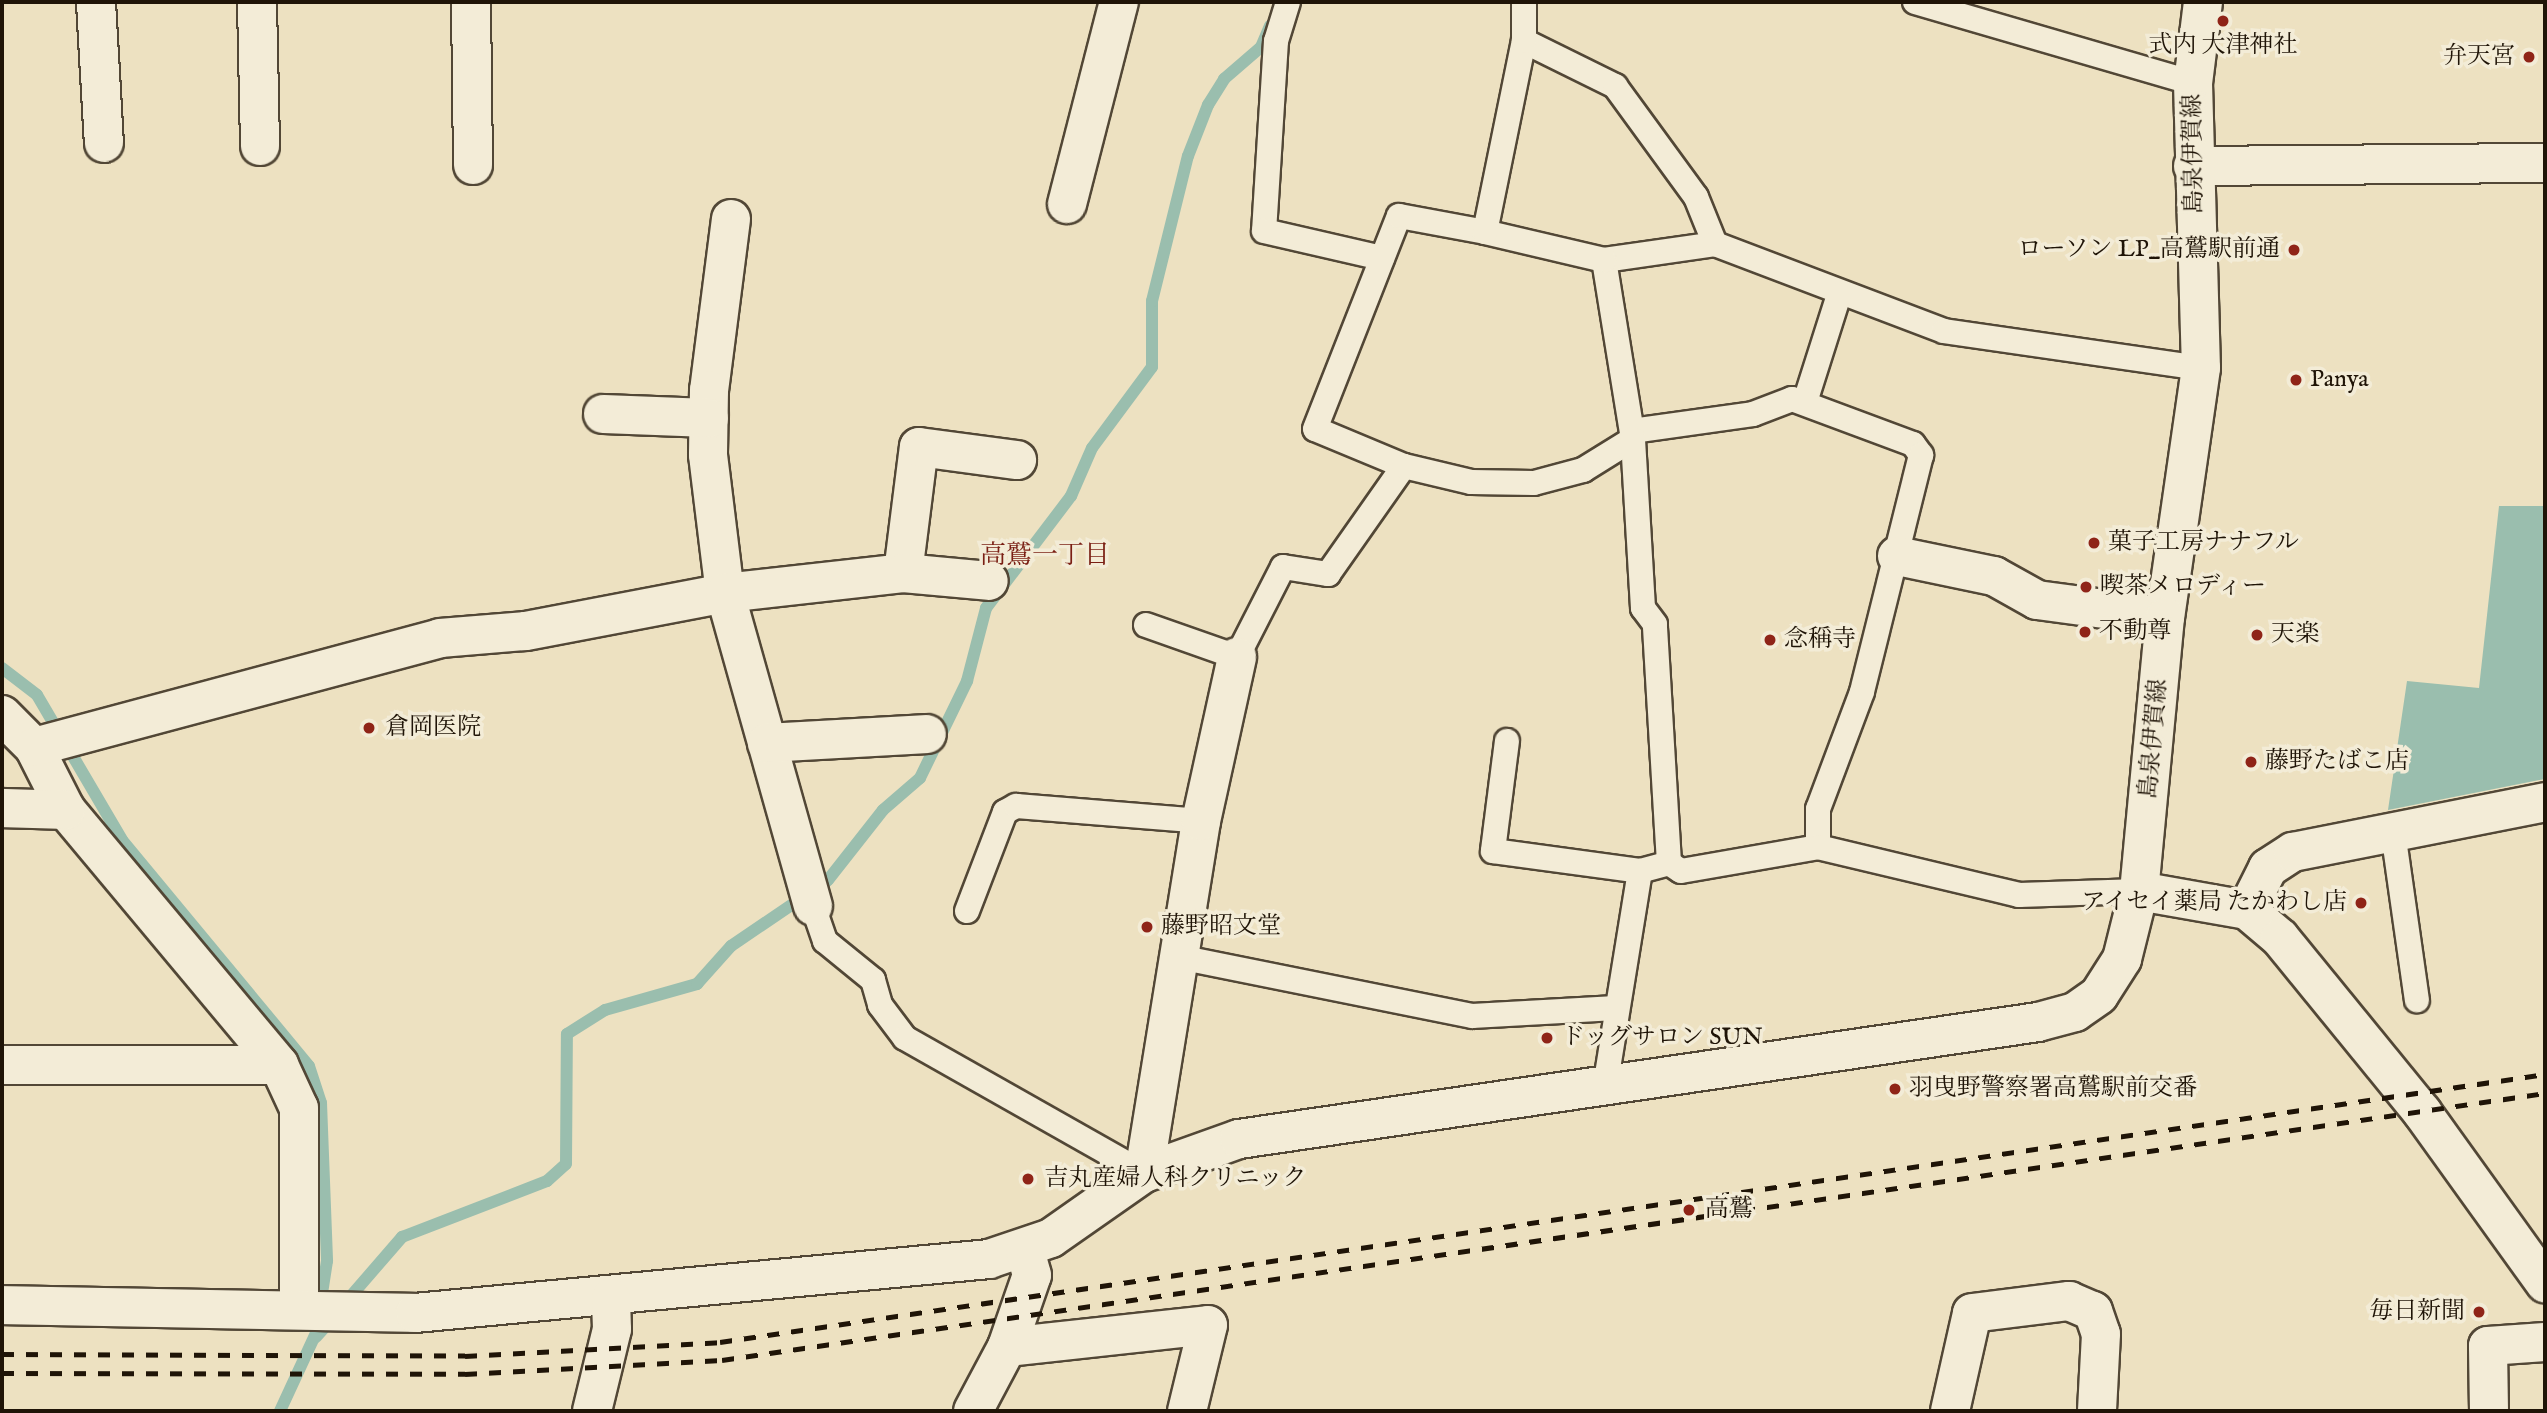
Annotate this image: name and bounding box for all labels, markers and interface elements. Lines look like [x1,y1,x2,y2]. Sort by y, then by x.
marker: 式内 大津神社 [2215,13,2231,29]
place label: 式内 大津神社 [2148,32,2298,60]
place label: 弁天宮 [2443,43,2515,71]
marker: 弁天宮 [2521,49,2537,65]
street label: 島泉伊賀線 [2179,94,2209,214]
place label: ローソン LP_高鷲駅前通 [2017,236,2280,264]
marker: ローソン LP_高鷲駅前通 [2286,242,2302,258]
place label: Panya [2310,366,2369,394]
marker: Panya [2288,372,2304,388]
place label: 菓子工房ナナフル [2108,529,2300,557]
marker: 菓子工房ナナフル [2086,535,2102,551]
district label: 高鷲一丁目 [980,540,1110,572]
place label: 喫茶メロディー [2100,573,2268,601]
marker: 喫茶メロディー [2078,579,2094,595]
place label: 不動尊 [2099,618,2171,646]
place label: 天楽 [2271,621,2319,649]
marker: 不動尊 [2077,624,2093,640]
place label: 念稱寺 [1784,626,1856,654]
marker: 天楽 [2249,627,2265,643]
marker: 念稱寺 [1762,632,1778,648]
street label: 島泉伊賀線 [2134,678,2174,800]
place label: 倉岡医院 [385,714,481,742]
marker: 倉岡医院 [359,718,379,738]
place label: 藤野たばこ店 [2265,748,2409,776]
marker: 藤野たばこ店 [2243,754,2259,770]
place label: アイセイ薬局 たかわし店 [2078,889,2347,917]
marker: アイセイ薬局 たかわし店 [2353,895,2369,911]
place label: 藤野昭文堂 [1161,913,1281,941]
marker: 藤野昭文堂 [1139,919,1155,935]
place label: ドッグサロン SUN [1561,1024,1764,1052]
marker: ドッグサロン SUN [1539,1030,1555,1046]
place label: 羽曳野警察署高鷲駅前交番 [1909,1075,2197,1103]
marker: 羽曳野警察署高鷲駅前交番 [1887,1081,1903,1097]
place label: 吉丸産婦人科クリニック [1044,1165,1308,1193]
marker: 吉丸産婦人科クリニック [1018,1169,1038,1189]
place label: 高鷲 [1705,1196,1753,1224]
marker: 高鷲 [1679,1200,1699,1220]
place label: 毎日新聞 [2369,1298,2465,1326]
marker: 毎日新聞 [2471,1304,2487,1320]

